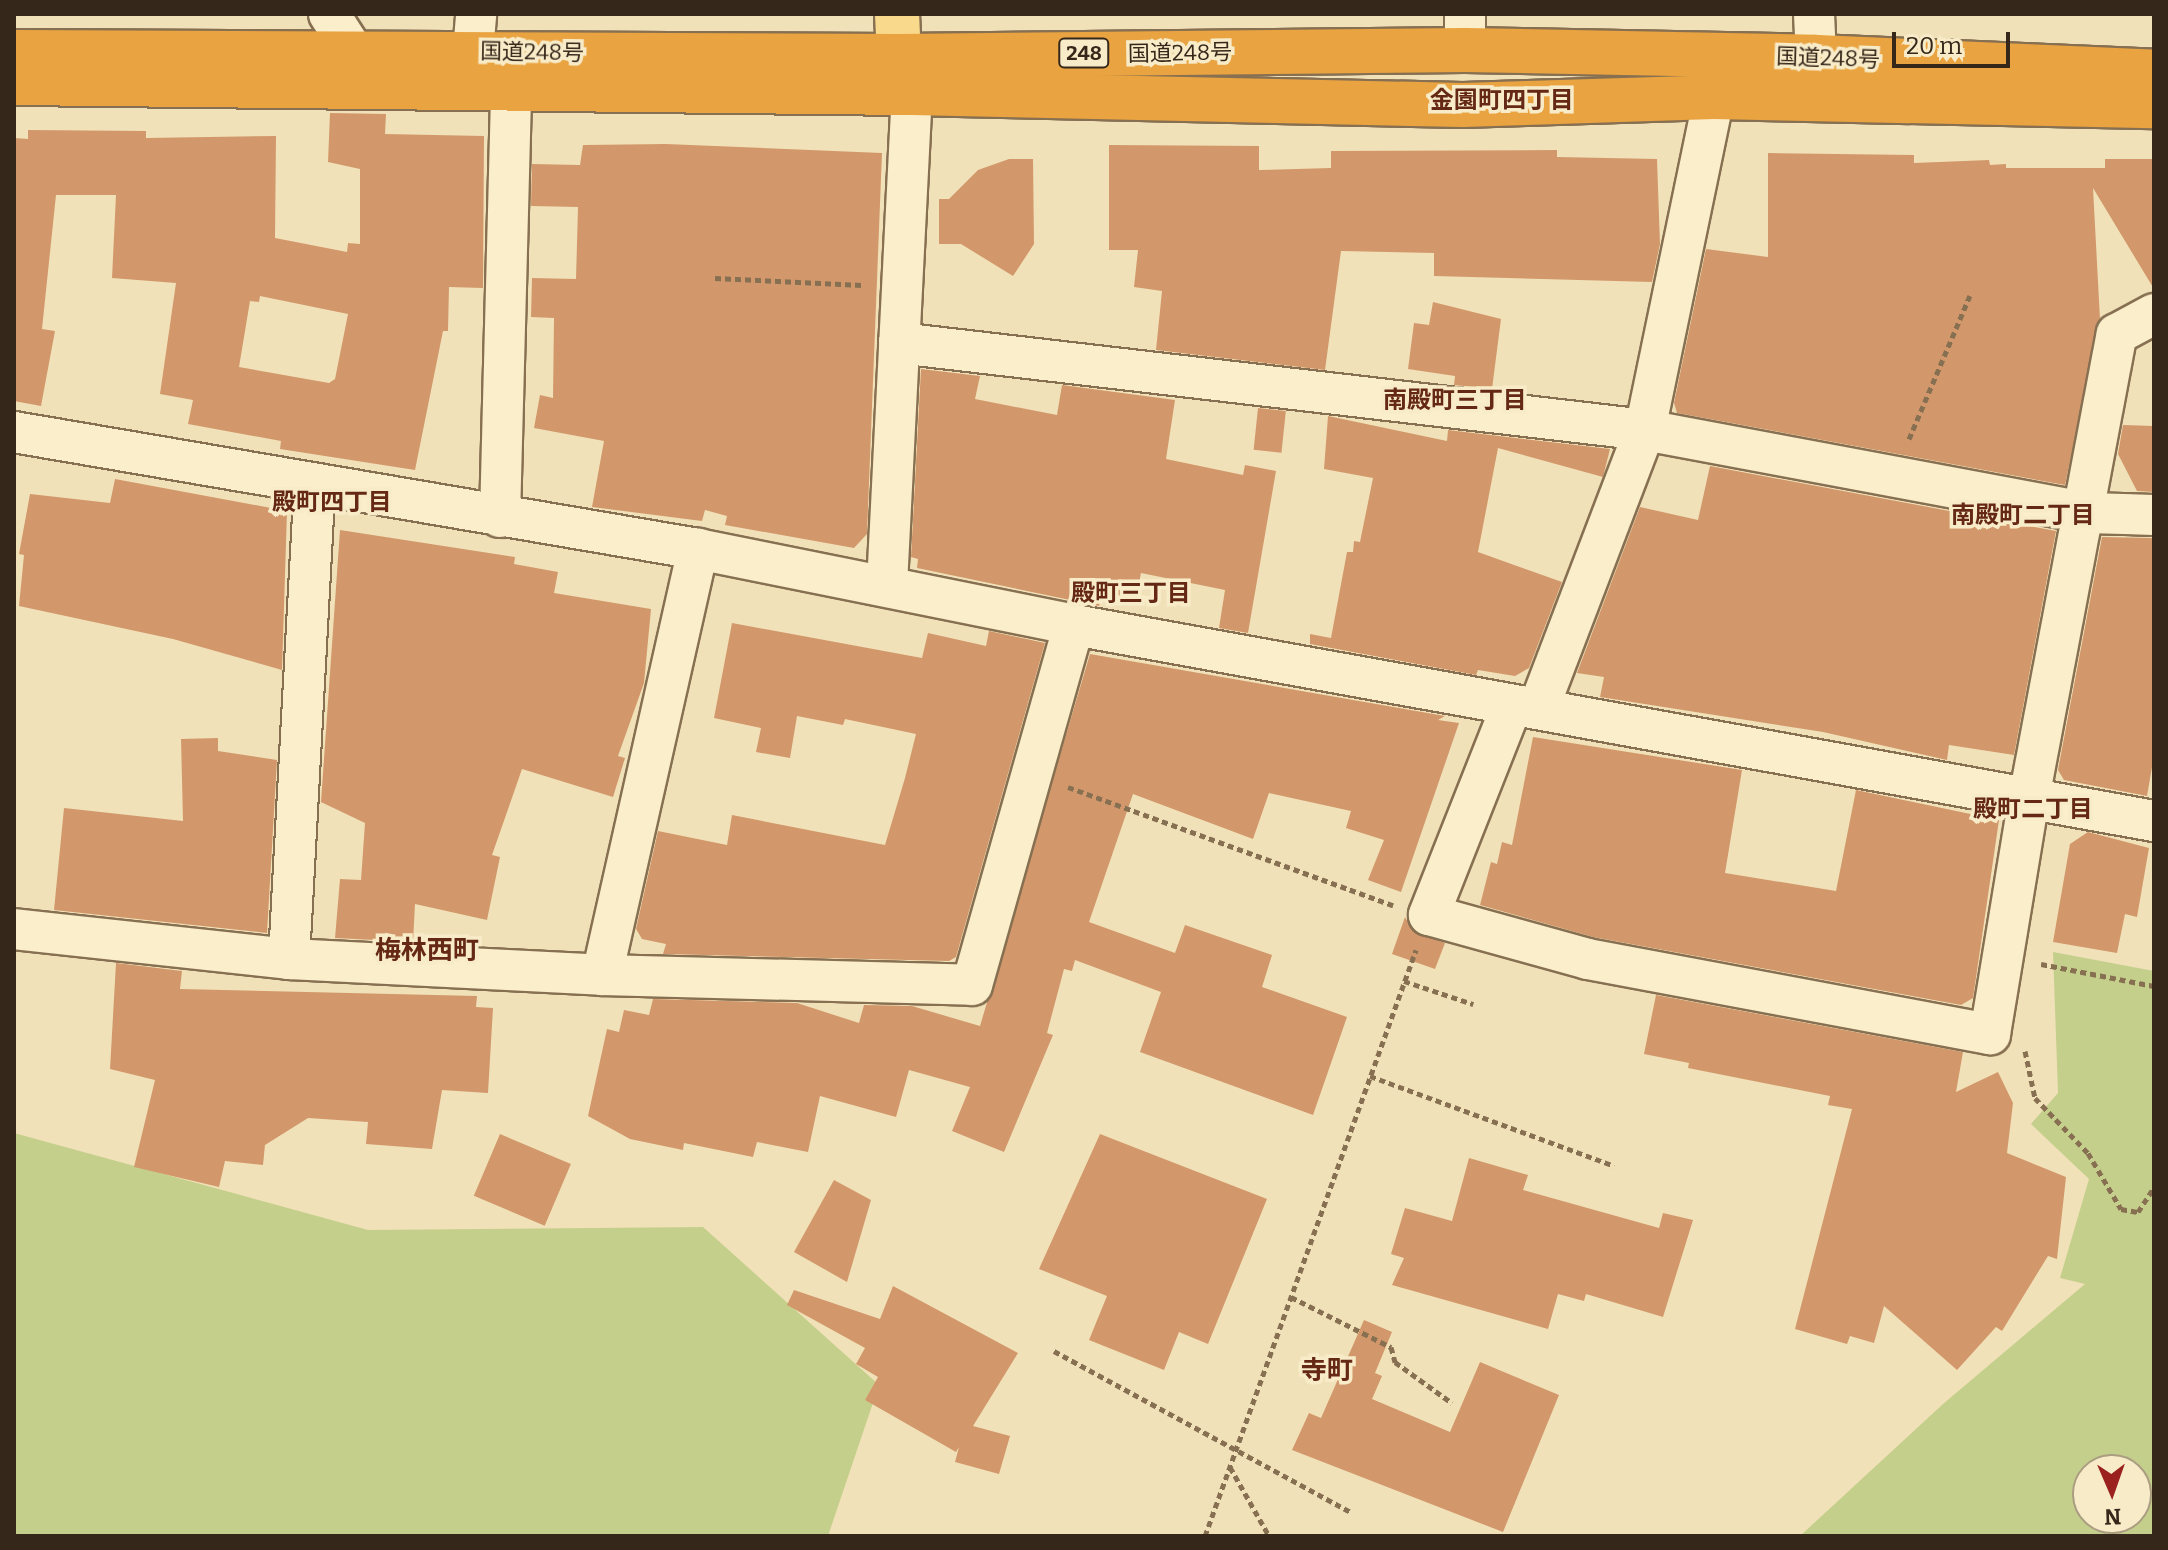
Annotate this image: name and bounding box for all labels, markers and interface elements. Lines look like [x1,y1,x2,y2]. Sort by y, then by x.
scale bar [1896,16,2014,66]
text: 20 m [1906,32,1962,60]
road number: 248 [1058,37,1110,69]
street label: 国道248号 [480,38,584,66]
street label: 国道248号 [1128,39,1232,67]
street label: 国道248号 [1776,43,1880,73]
district label: 金園町四丁目 [1430,87,1574,115]
district label: 南殿町三丁目 [1383,387,1527,415]
district label: 殿町四丁目 [272,489,392,517]
district label: 南殿町二丁目 [1951,502,2095,530]
district label: 殿町三丁目 [1071,580,1191,608]
district label: 殿町二丁目 [1973,796,2093,824]
district label: 梅林西町 [375,935,479,967]
district label: 寺町 [1301,1355,1353,1387]
north arrow [2072,1454,2152,1534]
text: N [2104,1503,2122,1530]

